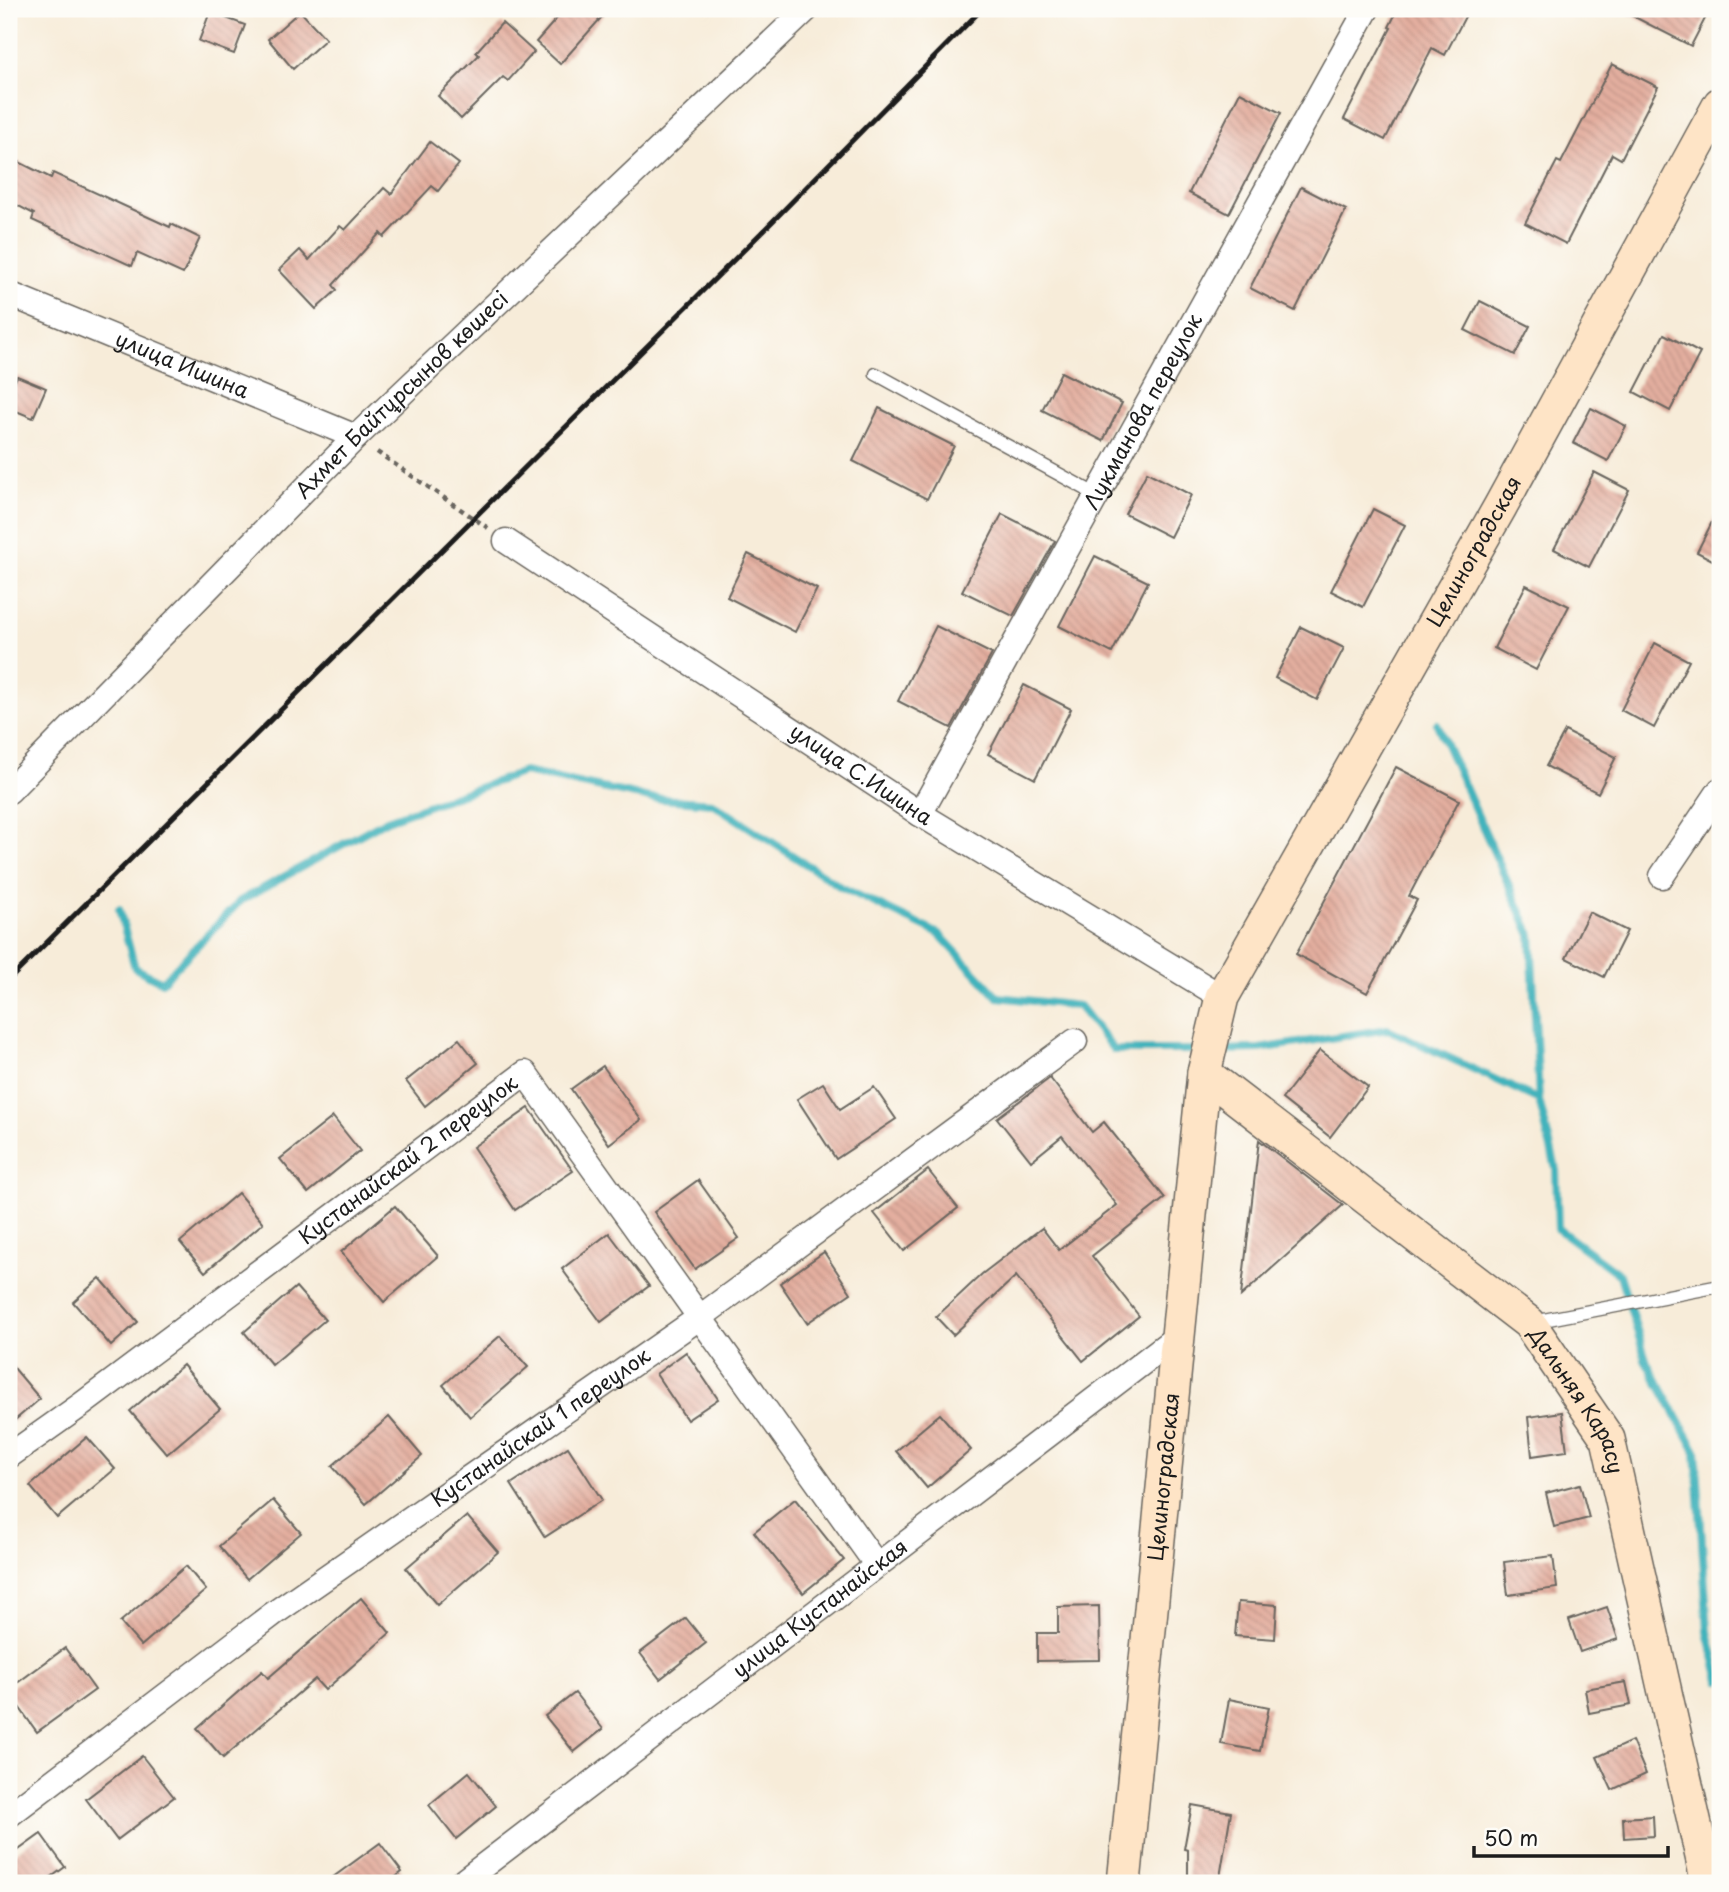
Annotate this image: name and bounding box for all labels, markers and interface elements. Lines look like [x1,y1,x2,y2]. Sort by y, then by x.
street label: Ахмет Байтұрсынов көшесі [287,283,515,505]
street label: Лукманова переулок [1074,307,1209,515]
street label: улица Ишина [111,322,255,406]
street label: Целиноградская [1417,469,1528,632]
street label: улица С.Ишина [784,715,940,832]
street label: Кустанайскай 2 переулок [291,1066,524,1251]
street label: Дальняя Карасу [1521,1319,1633,1477]
street label: Кустанайскай 1 переулок [423,1338,656,1514]
street label: Целиноградская [1138,1391,1186,1562]
street label: улица Кустанайская [725,1530,914,1685]
scale bar [1474,1815,1668,1859]
text: 50 m [1484,1821,1538,1853]

